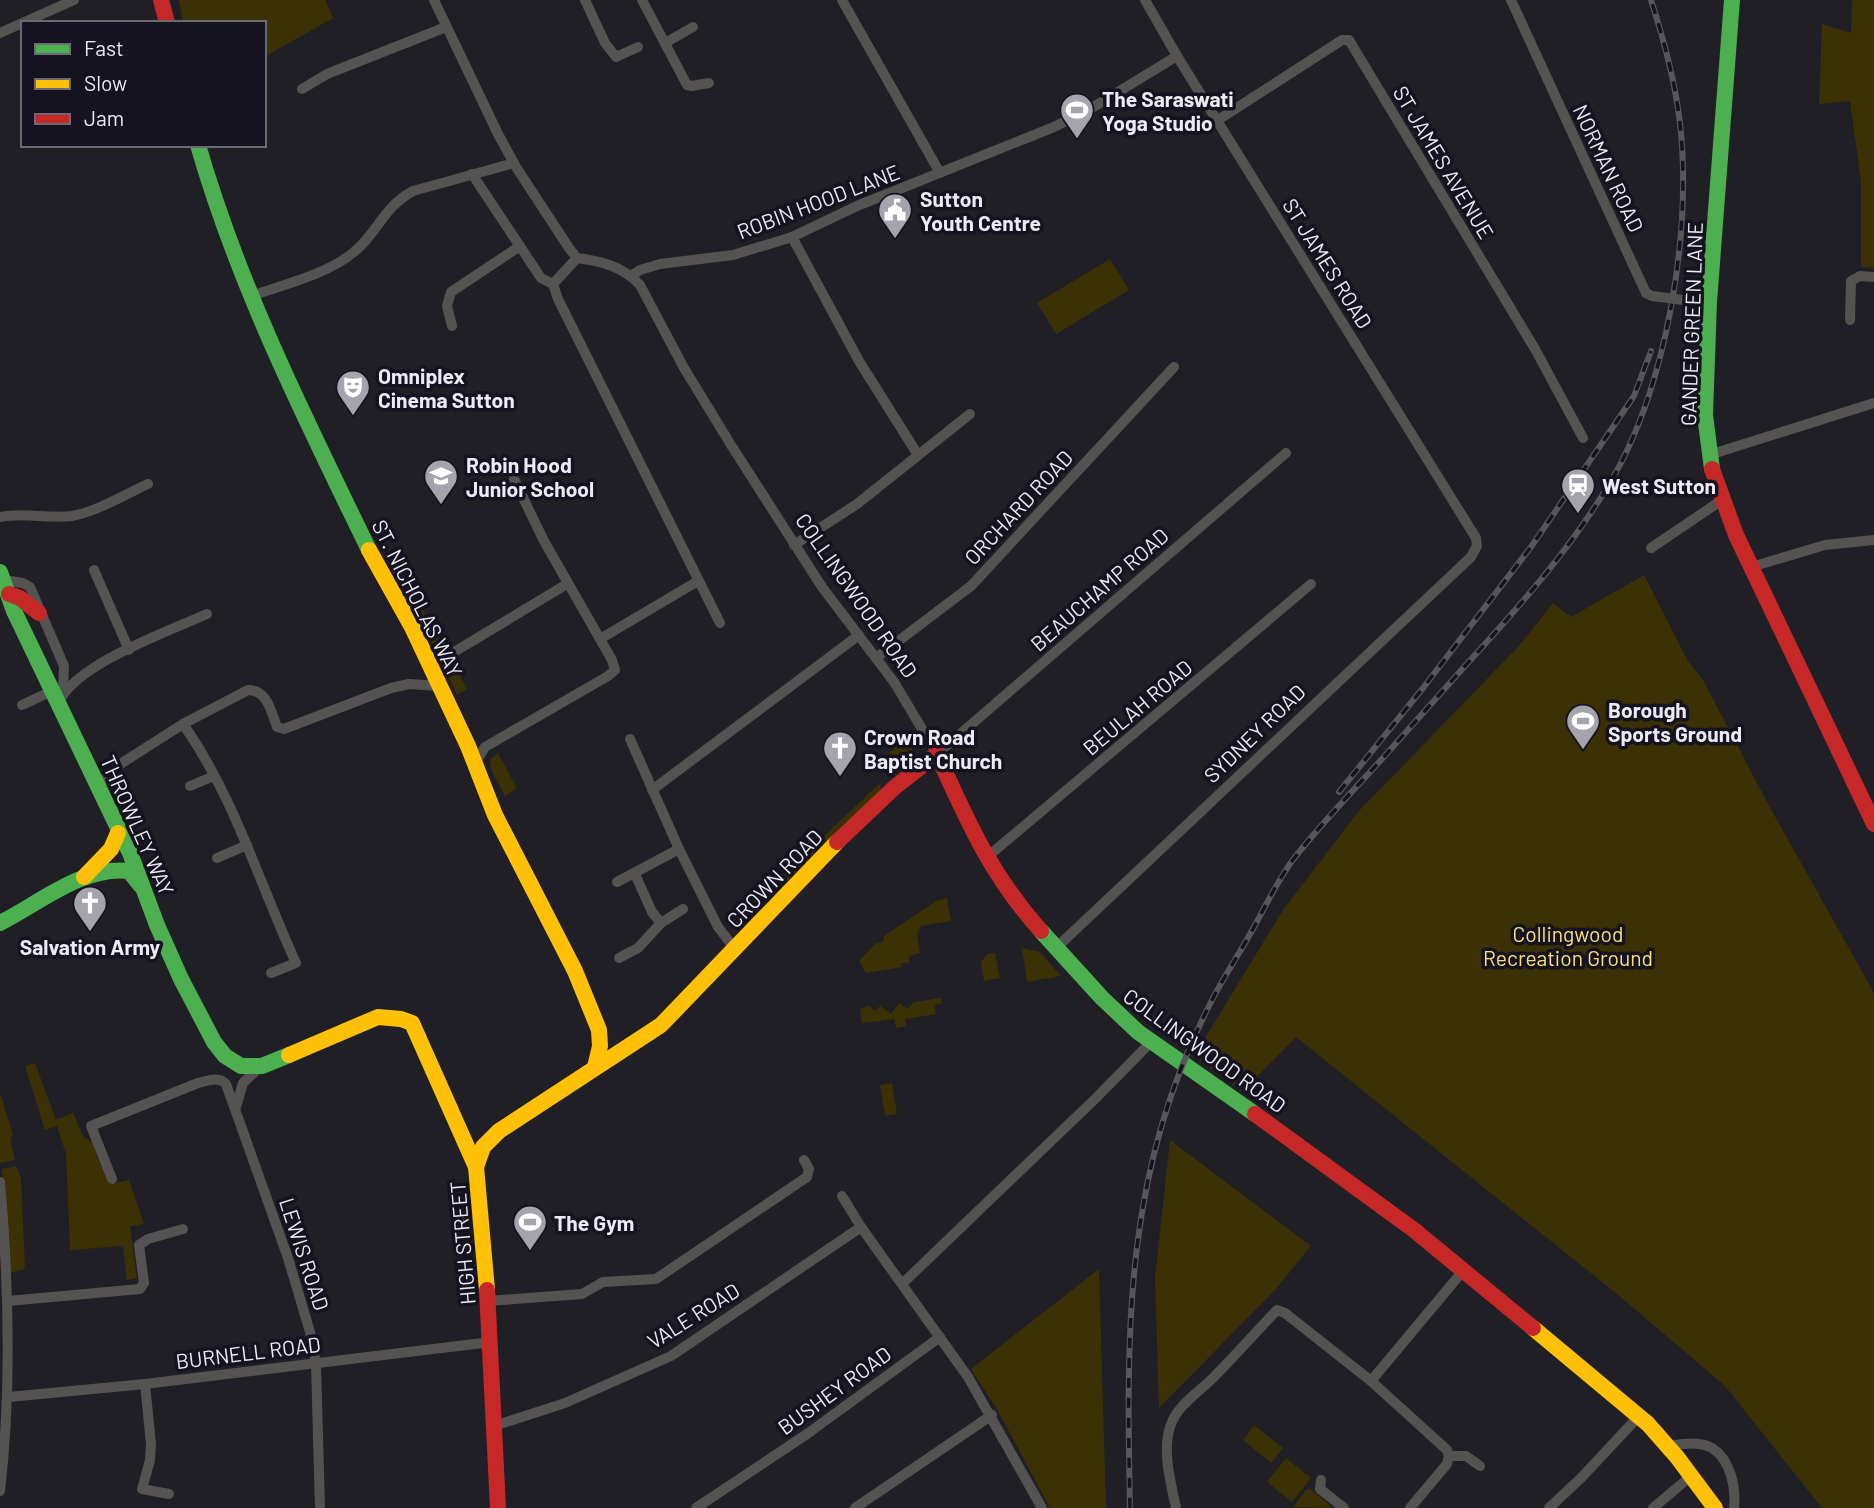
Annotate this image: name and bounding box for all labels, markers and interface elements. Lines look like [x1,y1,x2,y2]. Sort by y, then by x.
legend [21,21,266,147]
text: Fast [84,35,124,60]
text: Slow [84,70,127,95]
street label: ST JAMES AVENUE [1389,81,1499,243]
place label: The Saraswati Yoga Studio [1102,86,1234,135]
sports icon: The Saraswati Yoga Studio [1058,91,1096,140]
street label: NORMAN ROAD [1569,100,1649,236]
text: Jam [84,105,124,130]
street label: ROBIN HOOD LANE [733,158,903,244]
place label: Sutton Youth Centre [920,186,1041,235]
public building icon: Sutton Youth Centre [876,191,914,240]
street label: ST JAMES ROAD [1278,193,1378,333]
street label: GANDER GREEN LANE [1675,222,1707,426]
place label: Omniplex Cinema Sutton [378,363,515,412]
theatre icon: Omniplex Cinema Sutton [334,368,372,417]
street label: ORCHARD ROAD [959,445,1077,569]
place label: Robin Hood Junior School [466,452,594,501]
school or university icon: Robin Hood Junior School [422,457,460,506]
station icon: West Sutton [1559,466,1597,515]
place label: West Sutton [1602,473,1716,498]
street label: COLLINGWOOD ROAD [791,508,923,682]
street label: ST. NICHOLAS WAY [368,515,469,681]
street label: BEAUCHAMP ROAD [1025,522,1173,656]
street label: BEULAH ROAD [1077,654,1197,760]
street label: SYDNEY ROAD [1198,679,1310,787]
place label: Borough Sports Ground [1608,697,1742,746]
sports icon: Borough Sports Ground [1564,702,1602,751]
place label: Crown Road Baptist Church [864,724,1002,773]
church icon: Crown Road Baptist Church [821,729,859,778]
street label: THROWLEY WAY [96,751,180,899]
street label: CROWN ROAD [721,824,827,932]
church icon: Salvation Army [71,884,109,933]
park label: Collingwood Recreation Ground [1483,921,1653,970]
place label: Salvation Army [20,934,161,959]
street label: COLLINGWOOD ROAD [1119,983,1291,1117]
street label: HIGH STREET [444,1180,480,1306]
street label: LEWIS ROAD [275,1195,335,1313]
sports icon: The Gym [511,1203,549,1252]
place label: The Gym [554,1210,634,1235]
street label: VALE ROAD [642,1277,744,1353]
street label: BURNELL ROAD [174,1331,322,1373]
street label: BUSHEY ROAD [773,1341,895,1439]

